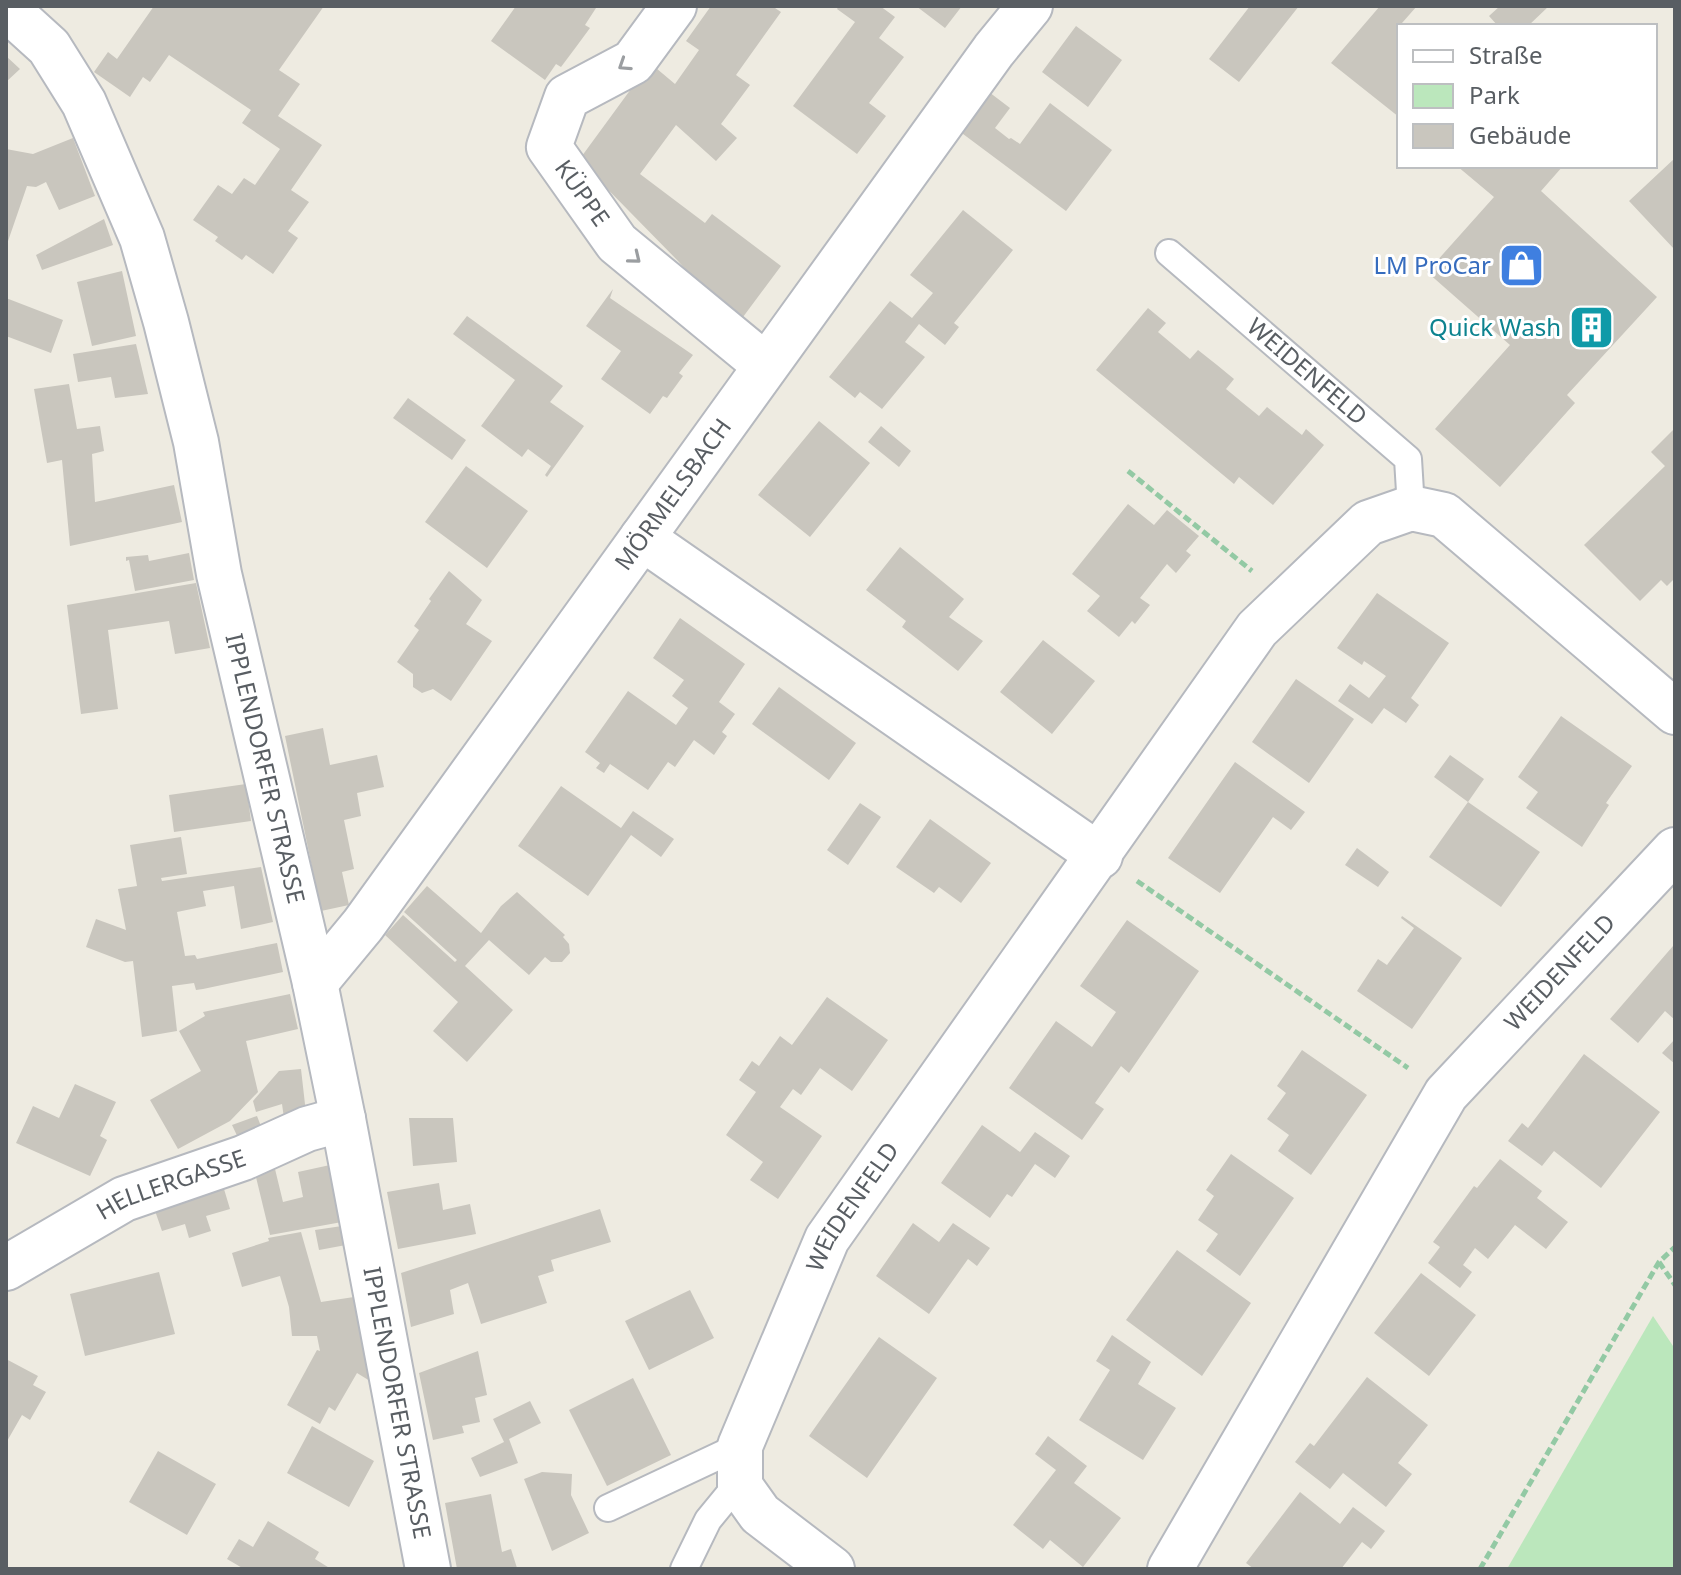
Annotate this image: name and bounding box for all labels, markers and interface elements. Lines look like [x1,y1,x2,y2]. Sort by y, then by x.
legend [1397,24,1657,168]
text: Straße [1469,38,1542,71]
one-way arrow [619,56,633,71]
text: Park [1469,78,1520,111]
text: Gebäude [1469,118,1571,151]
street label: KÜPPE [548,152,618,233]
shop icon: LM ProCar [1498,242,1546,290]
one-way arrow [626,248,640,263]
place label: LM ProCar [1373,248,1491,281]
building icon: Quick Wash [1568,304,1616,352]
street label: WEIDENFELD [1241,310,1375,432]
place label: Quick Wash [1429,310,1561,343]
street label: MÖRMELSBACH [606,411,738,576]
street label: IPPLENDORFER STRASSE [219,630,314,907]
street label: WEIDENFELD [1496,906,1622,1037]
street label: WEIDENFELD [797,1135,905,1276]
street label: HELLERGASSE [90,1140,250,1227]
street label: IPPLENDORFER STRASSE [356,1264,440,1541]

